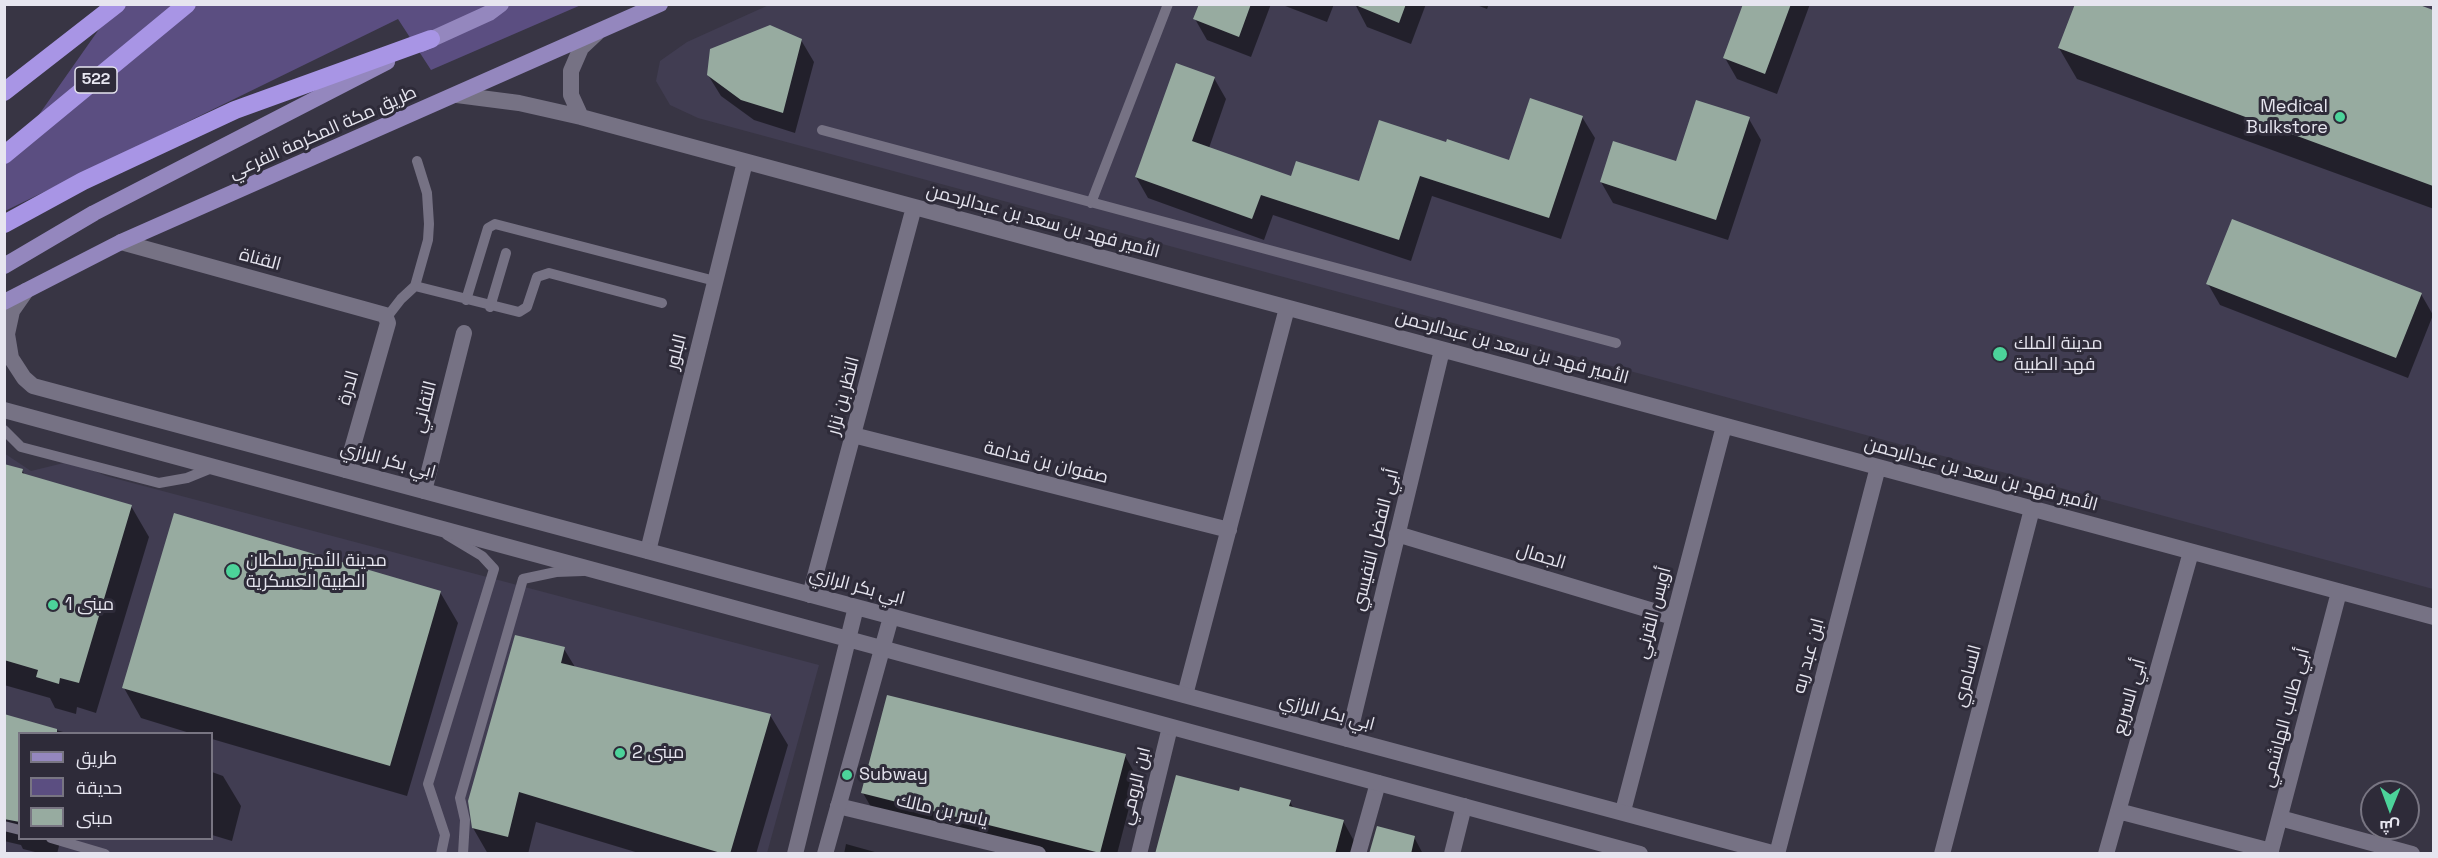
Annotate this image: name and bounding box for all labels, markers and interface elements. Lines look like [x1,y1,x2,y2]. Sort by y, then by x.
road number: 522 [75,67,117,93]
street label: طريق مكة المكرمة الفرعي [226,82,420,184]
place label: Medical Bulkstore [2246,96,2328,138]
marker: Medical Bulkstore [2333,110,2347,124]
street label: الأمير فهد بن سعد بن عبدالرحمن [924,180,1162,264]
street label: القناة [237,244,283,276]
street label: الأمير فهد بن سعد بن عبدالرحمن [1393,306,1631,390]
street label: البلور [662,332,692,372]
place label: مدينة الملك فهد الطبية [2014,333,2102,376]
marker: مدينة الملك فهد الطبية [1991,345,2009,363]
street label: النظر بن نزار [823,354,865,438]
street label: الدرة [334,368,364,408]
street label: التفاني [408,379,442,435]
street label: الأمير فهد بن سعد بن عبدالرحمن [1862,433,2100,517]
street label: صفوان بن قدامة [982,437,1110,489]
street label: ابي بكر الرازي [338,438,438,484]
street label: أبي الفضل النفيسي [1348,467,1404,613]
street label: الجمال [1514,539,1568,575]
place label: مدينة الأمير سلطان الطبية العسكرية [246,550,387,592]
marker: مدينة الأمير سلطان الطبية العسكرية [224,562,242,580]
street label: ابي بكر الرازي [807,564,907,610]
street label: أويس القرني [1631,565,1677,661]
place label: مبنى 1 [65,594,114,616]
marker: مبنى 1 [46,598,60,612]
street label: ابن عبد ربه [1789,616,1829,696]
street label: السامري [1949,642,1987,710]
street label: أبي طالب الهاشمي [2257,646,2315,790]
street label: أبي السريع [2109,656,2151,738]
street label: ابي بكر الرازي [1277,690,1377,736]
legend [18,732,213,840]
place label: مبنى 2 [632,742,684,764]
street label: ابن الرومي [1116,745,1156,827]
text: طريق [76,746,117,769]
marker: مبنى 2 [613,746,627,760]
place label: Subway [859,764,928,786]
marker: Subway [840,768,854,782]
text: حديقة [76,776,122,799]
north arrow [2360,780,2420,840]
street label: ياسر بن مالك [894,790,990,832]
text: مبنى [76,806,113,829]
text: ش [2379,816,2400,837]

